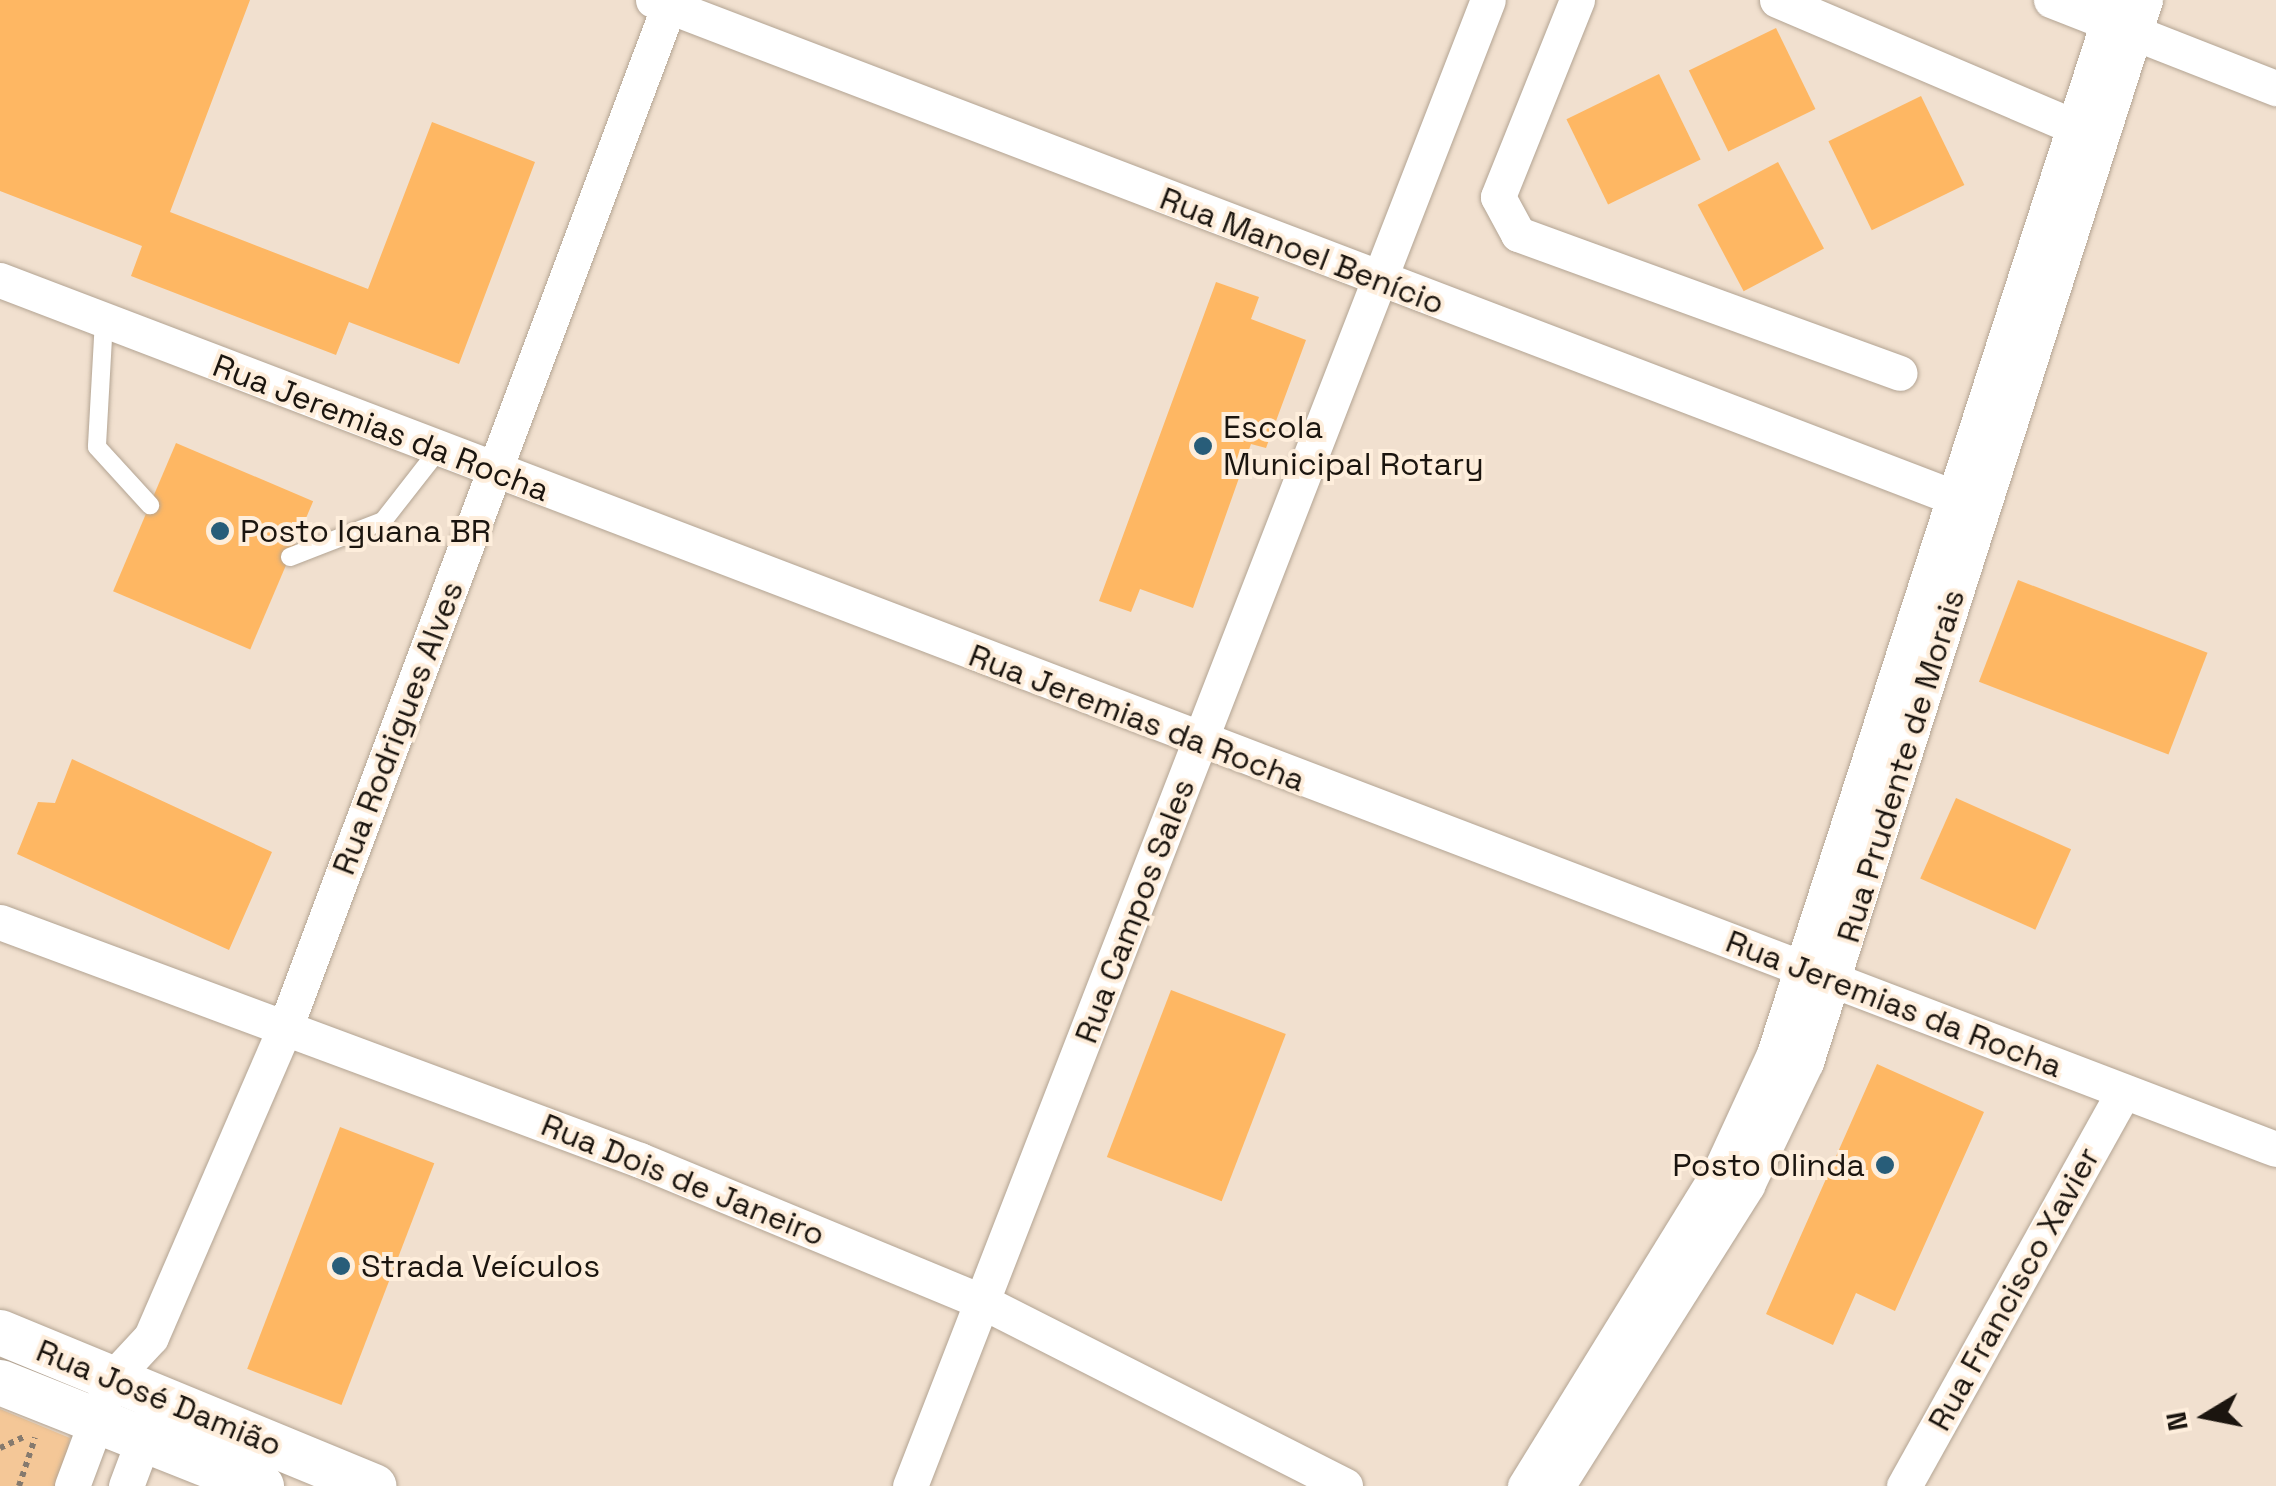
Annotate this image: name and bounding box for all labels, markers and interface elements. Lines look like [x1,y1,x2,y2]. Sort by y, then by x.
street label: Rua Manoel Benício [1155,179,1449,323]
street label: Rua Jeremias da Rocha [207,346,555,510]
place label: Escola Municipal Rotary [1223,409,1484,484]
marker: Escola Municipal Rotary [1192,435,1214,457]
place label: Posto Iguana BR [240,512,491,550]
marker: Posto Iguana BR [209,520,231,542]
street label: Rua Rodrigues Alves [324,576,472,880]
street label: Rua Prudente de Morais [1829,585,1973,947]
street label: Rua Jeremias da Rocha [963,636,1311,800]
street label: Rua Campos Sales [1067,773,1203,1049]
street label: Rua Jeremias da Rocha [1720,922,2068,1086]
street label: Rua Dois de Janeiro [536,1106,830,1254]
street label: Rua Francisco Xavier [1920,1141,2108,1437]
place label: Posto Olinda [1672,1146,1865,1184]
marker: Posto Olinda [1874,1154,1896,1176]
place label: Strada Veículos [361,1247,601,1285]
marker: Strada Veículos [330,1255,352,1277]
street label: Rua José Damião [31,1331,287,1465]
north arrow [2156,1366,2256,1466]
text: N [2157,1409,2196,1434]

